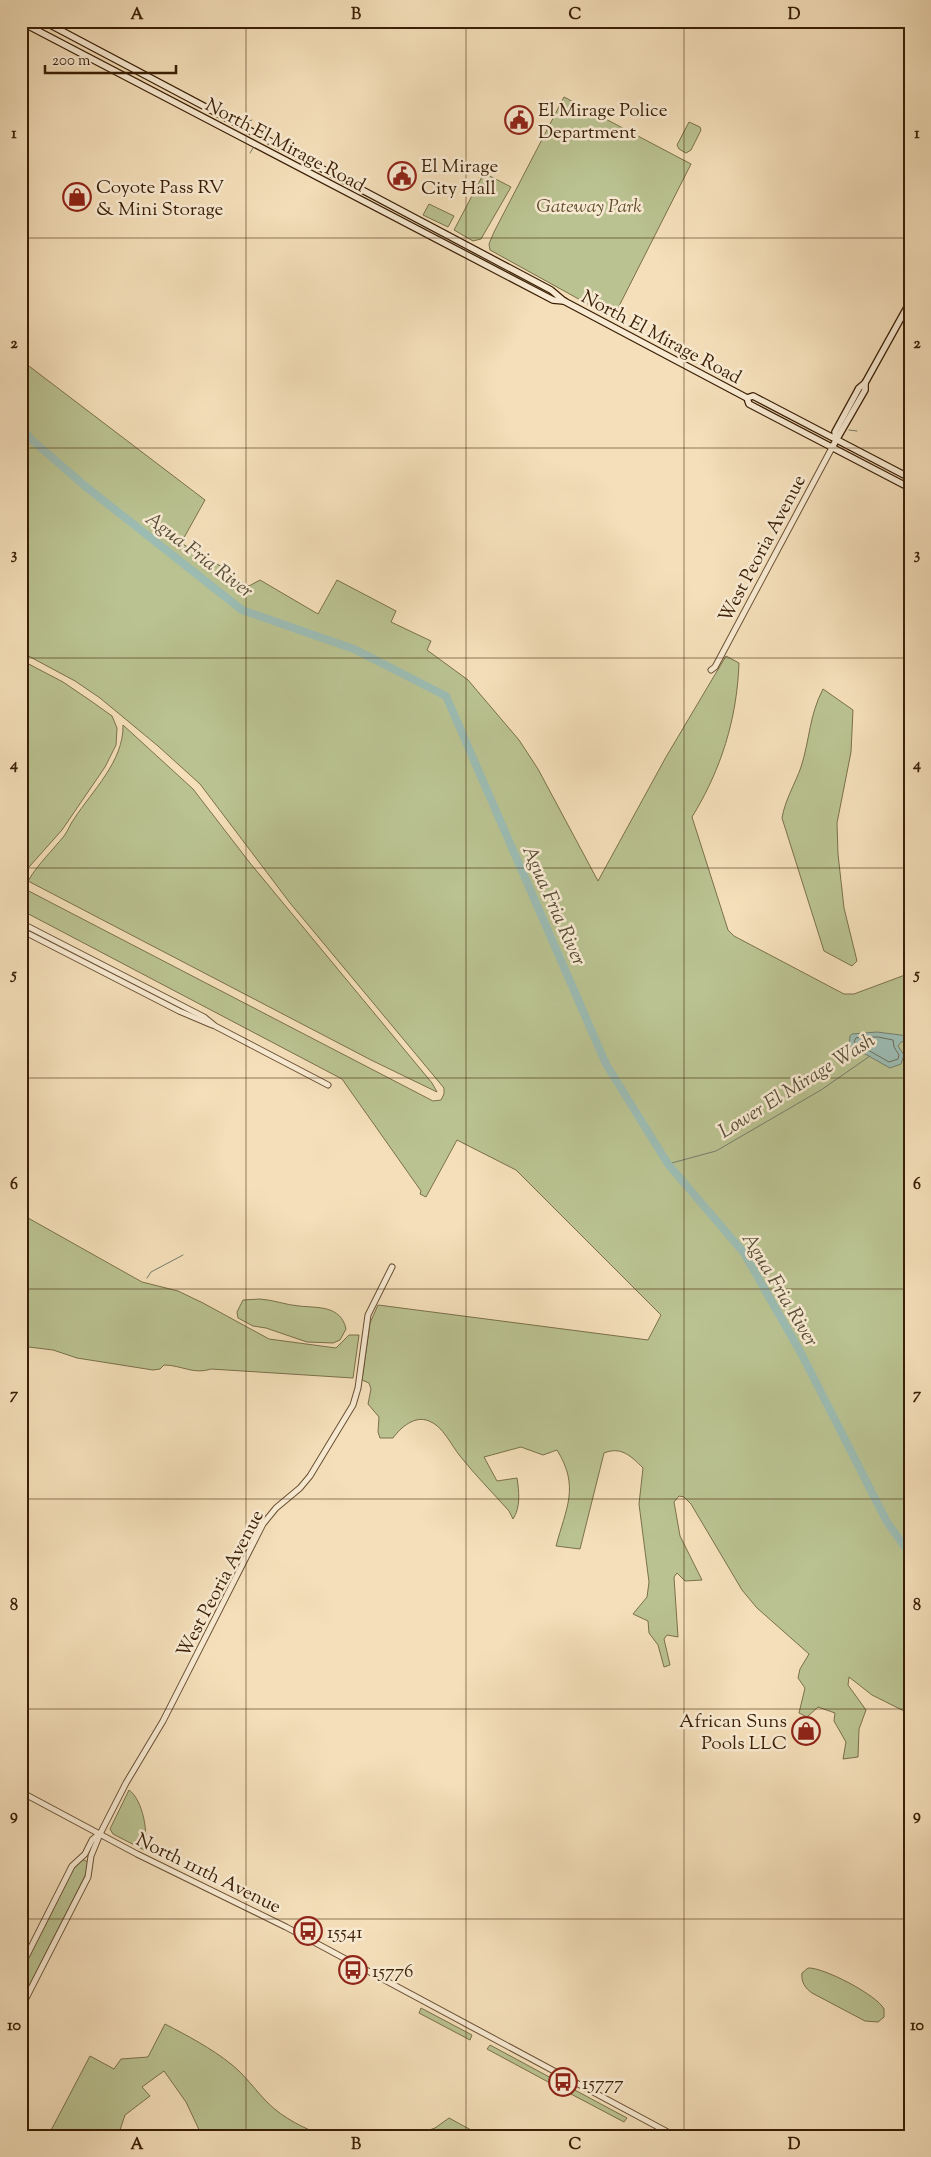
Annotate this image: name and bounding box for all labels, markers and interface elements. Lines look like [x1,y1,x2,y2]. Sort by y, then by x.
text: A [131,4,144,27]
text: B [351,4,361,27]
text: C [569,4,582,27]
text: D [788,4,801,27]
scale bar [45,42,176,74]
text: 200 m [52,51,91,72]
street label: North El Mirage Road [200,92,370,200]
place label: El Mirage Police Department [538,98,668,147]
public building icon: El Mirage Police Department [504,105,534,135]
text: 1 [11,123,17,146]
text: 1 [914,123,920,146]
place label: El Mirage City Hall [421,154,498,203]
public building icon: El Mirage City Hall [387,161,417,191]
place label: Coyote Pass RV & Mini Storage [96,175,224,224]
shop icon: Coyote Pass RV & Mini Storage [62,182,92,212]
park label: Gateway Park [536,194,642,221]
street label: North El Mirage Road [576,284,746,392]
text: 2 [10,333,18,356]
text: 2 [913,333,921,356]
street label: West Peoria Avenue [713,470,814,628]
water label: Agua Fria River [138,506,259,606]
text: 3 [11,544,18,567]
text: 3 [914,544,921,567]
text: 4 [9,754,18,777]
text: 4 [912,754,921,777]
water label: Agua Fria River [513,841,592,971]
text: 5 [9,964,17,987]
text: 5 [912,964,920,987]
water label: Lower El Mirage Wash [713,1027,881,1147]
text: 6 [10,1174,18,1197]
text: 6 [913,1174,921,1197]
water label: Agua Fria River [733,1228,824,1353]
text: 7 [10,1384,19,1407]
text: 7 [913,1384,922,1407]
street label: West Peoria Avenue [171,1505,272,1663]
text: 8 [10,1595,18,1618]
text: 8 [913,1595,921,1618]
place label: African Suns Pools LLC [679,1709,787,1758]
shop icon: African Suns Pools LLC [791,1716,821,1746]
text: 9 [10,1805,18,1828]
text: 9 [913,1805,921,1828]
street label: North 111th Avenue [131,1827,285,1921]
bus stop icon: 15541 [293,1916,323,1946]
place label: 15541 [327,1920,363,1947]
bus stop icon: 15776 [338,1955,368,1985]
place label: 15776 [372,1959,413,1986]
text: 10 [7,2015,21,2038]
text: 10 [910,2015,924,2038]
bus stop icon: 15777 [548,2067,578,2097]
place label: 15777 [582,2071,624,2098]
text: A [131,2134,144,2157]
text: B [351,2134,361,2157]
text: C [569,2134,582,2157]
text: D [788,2134,801,2157]

